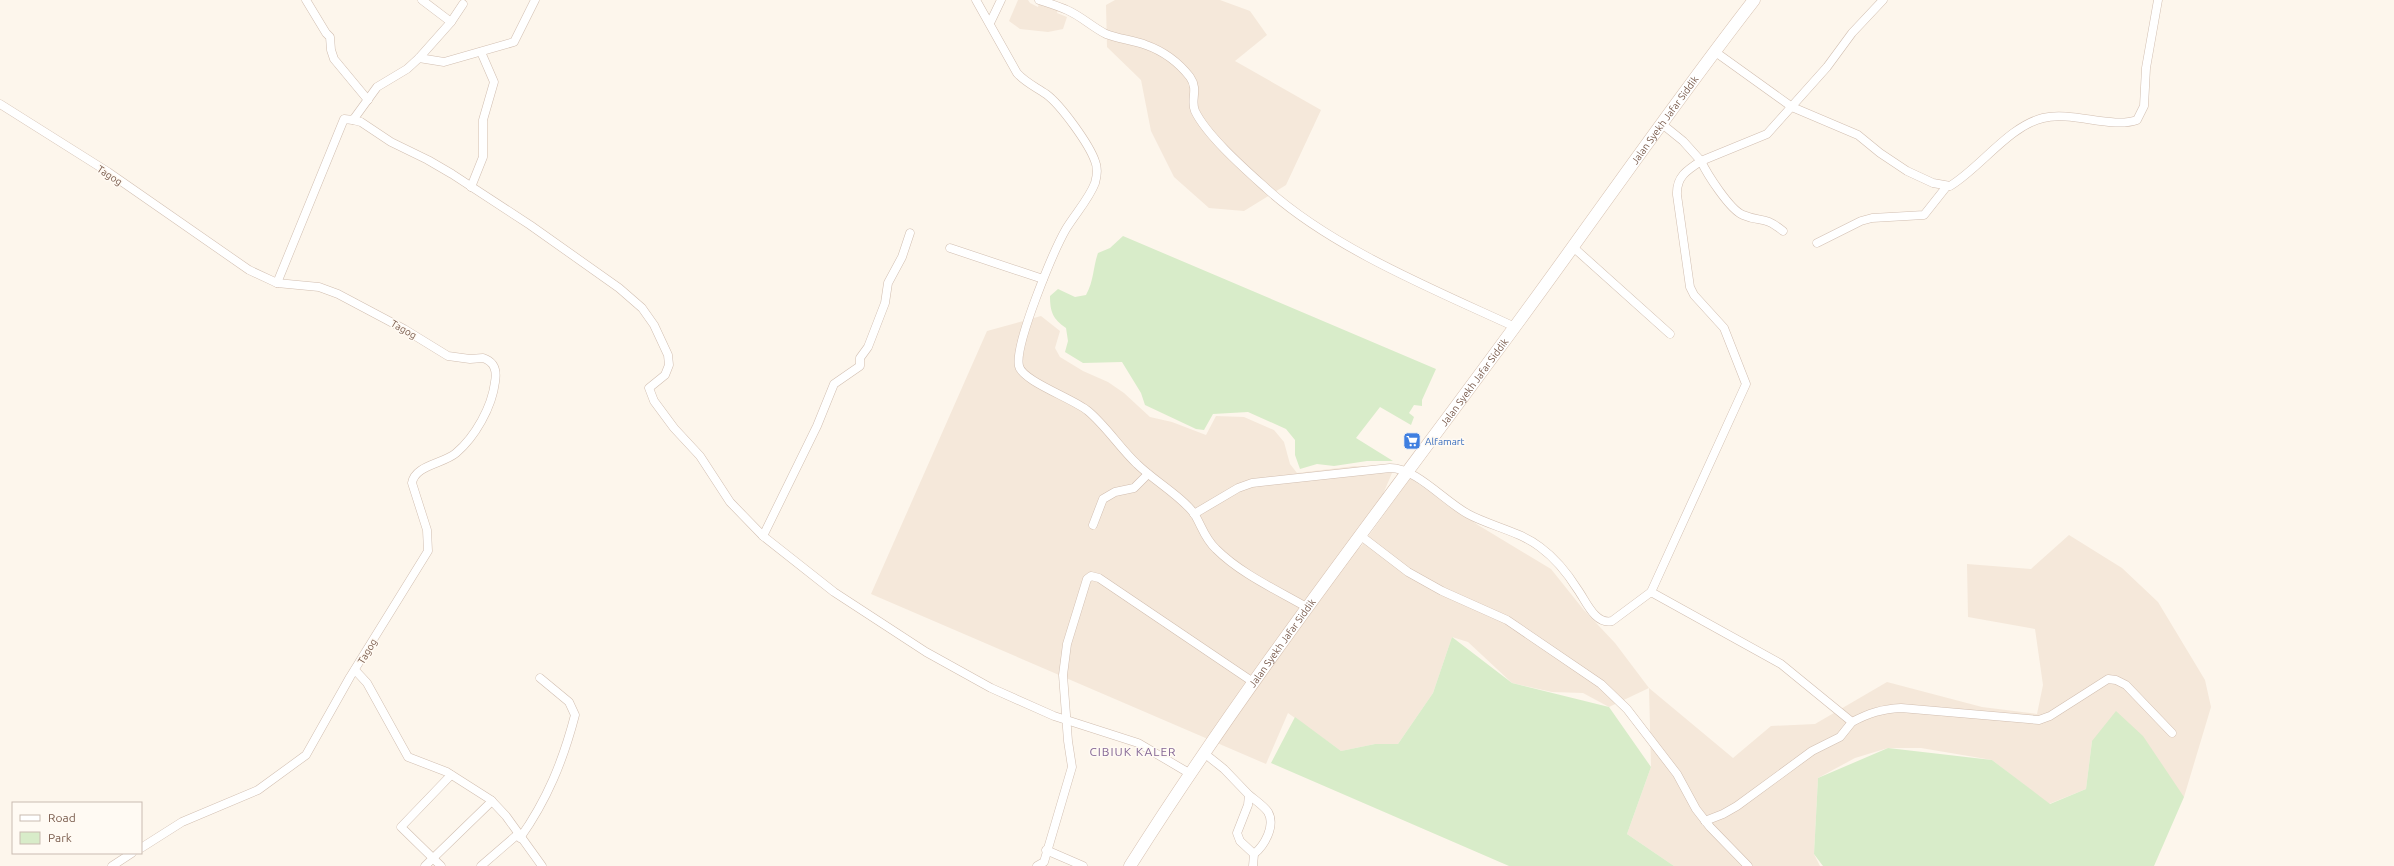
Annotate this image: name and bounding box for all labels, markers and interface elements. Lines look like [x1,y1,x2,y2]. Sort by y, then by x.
street label: Jalan Syekh Jafar Siddik [1629,74,1701,166]
street label: Tagog [95,163,124,188]
street label: Tagog [389,318,418,341]
street label: Jalan Syekh Jafar Siddik [1438,336,1511,428]
supermarket icon: Alfamart [1402,431,1422,451]
place label: Alfamart [1425,436,1465,447]
street label: Jalan Syekh Jafar Siddik [1247,597,1318,689]
street label: Tagog [356,637,379,666]
district label: CIBIUK KALER [1089,745,1177,758]
legend [12,802,142,854]
text: Road [48,811,76,824]
text: Park [48,831,72,844]

